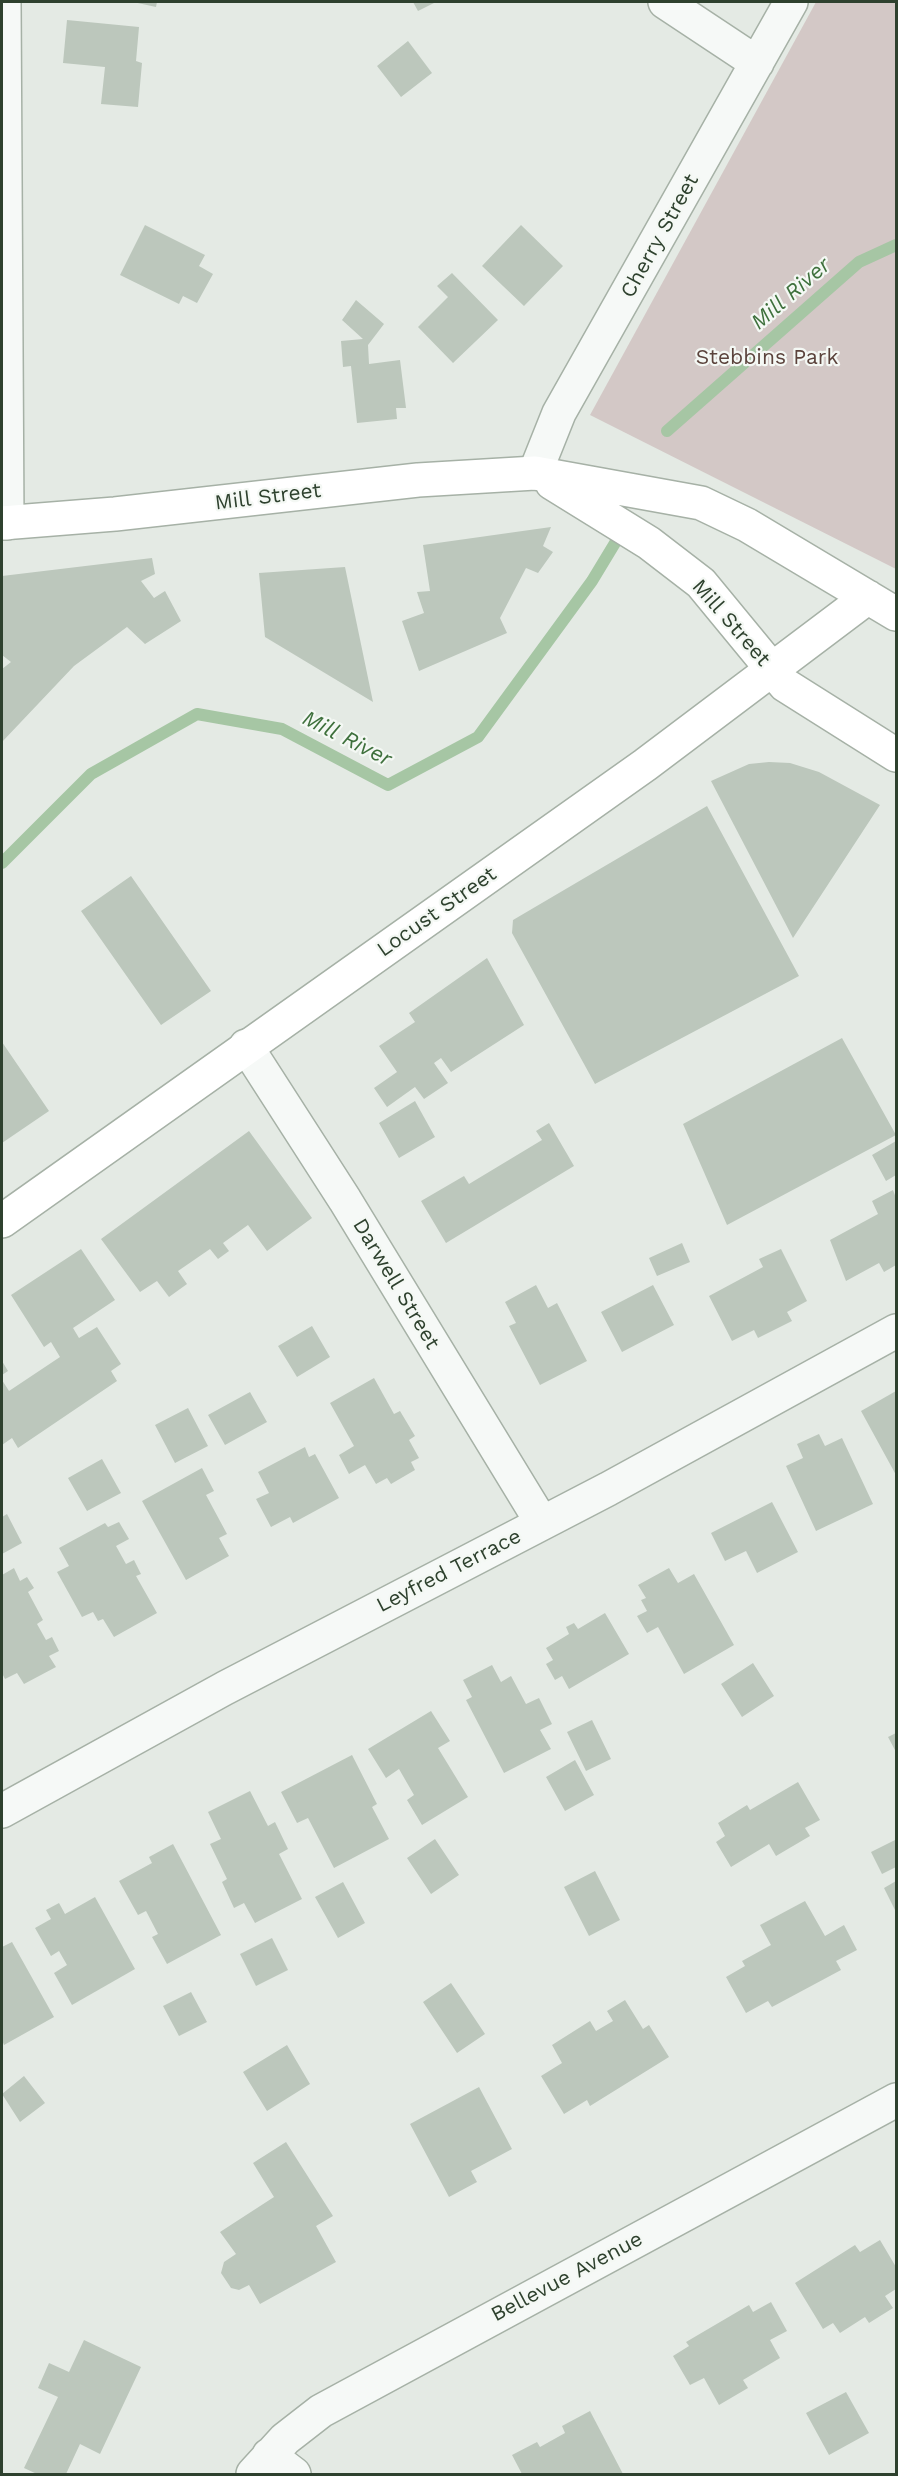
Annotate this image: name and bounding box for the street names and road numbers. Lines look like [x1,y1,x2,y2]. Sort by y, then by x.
street label: Cherry Street [616,170,704,302]
street label: Mill Street [213,478,323,516]
street label: Mill Street [686,574,776,672]
street label: Locust Street [373,862,501,962]
street label: Darwell Street [347,1214,445,1354]
street label: Leyfred Terrace [373,1524,525,1618]
street label: Bellevue Avenue [487,2226,647,2328]

